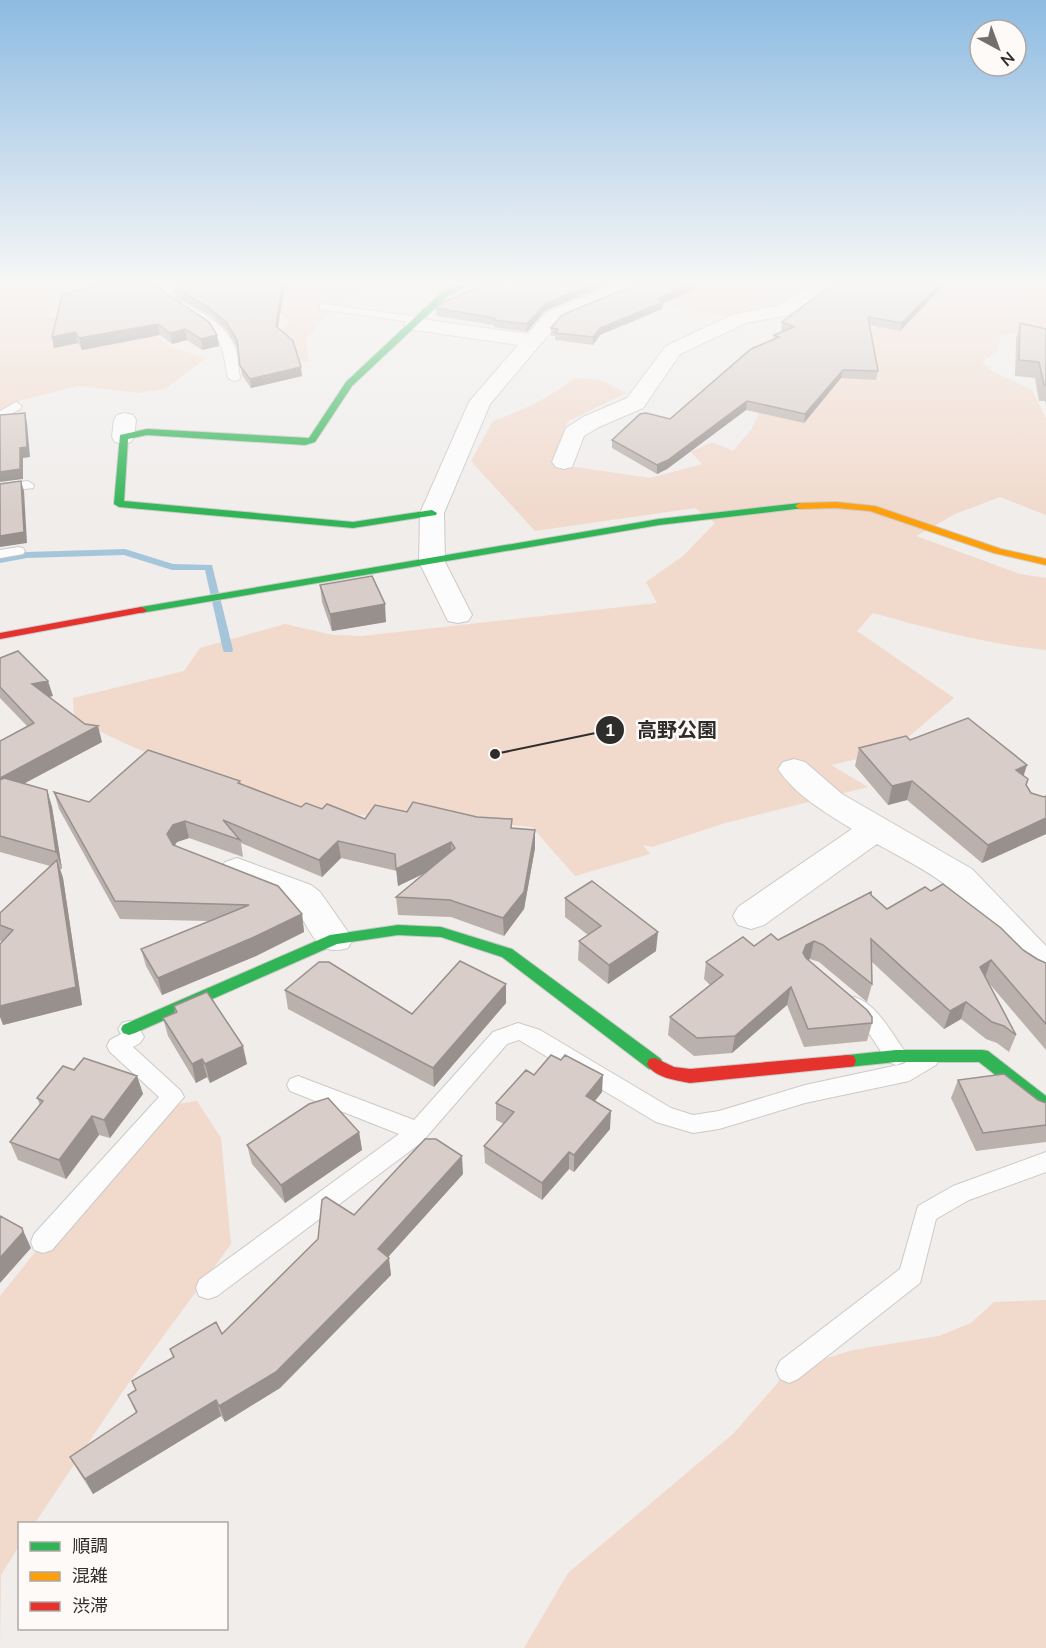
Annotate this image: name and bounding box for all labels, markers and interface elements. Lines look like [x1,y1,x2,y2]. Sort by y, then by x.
north arrow [968,18,1028,78]
text: N [997,48,1019,71]
callout: 高野公園 [595,711,729,749]
text: 高野公園 [637,717,717,742]
text: 1 [605,718,615,741]
legend [18,1522,228,1630]
text: 順調 [72,1534,108,1557]
text: 混雑 [72,1564,108,1587]
text: 渋滞 [72,1594,108,1617]

